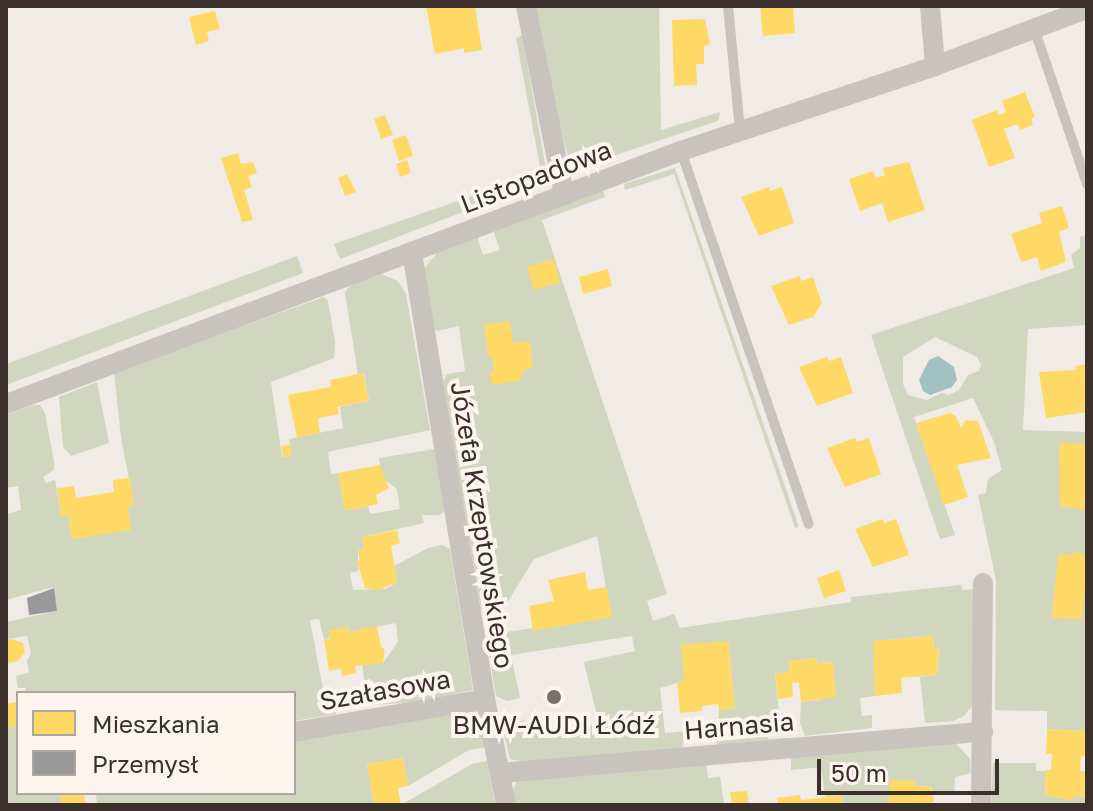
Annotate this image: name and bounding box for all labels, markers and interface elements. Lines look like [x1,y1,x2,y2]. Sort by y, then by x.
street label: Listopadowa [456,134,616,220]
street label: Józefa Krzeptowskiego [444,379,520,671]
street label: Szałasowa [317,663,453,717]
marker: BMW-AUDI Łódź [545,688,563,706]
legend [16,691,296,795]
street label: Harnasia [682,706,796,746]
text: Mieszkania [92,709,220,738]
place label: BMW-AUDI Łódź [452,709,656,741]
scale bar [821,743,1003,793]
text: Przemysł [92,749,199,778]
text: 50 m [831,758,887,787]

